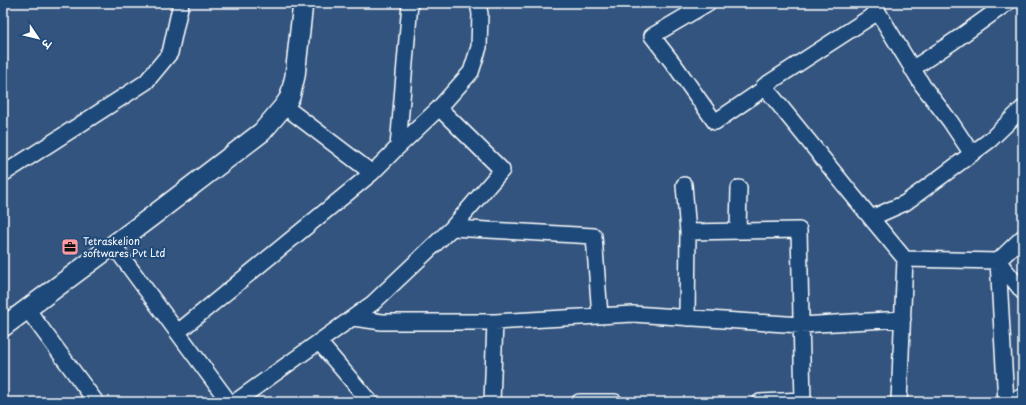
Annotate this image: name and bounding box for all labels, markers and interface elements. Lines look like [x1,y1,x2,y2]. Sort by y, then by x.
north arrow [18,18,58,58]
text: उ [37,35,56,53]
place label: Tetraskelion softwares Pvt Ltd [83,233,165,260]
office icon: Tetraskelion softwares Pvt Ltd [60,237,80,257]

